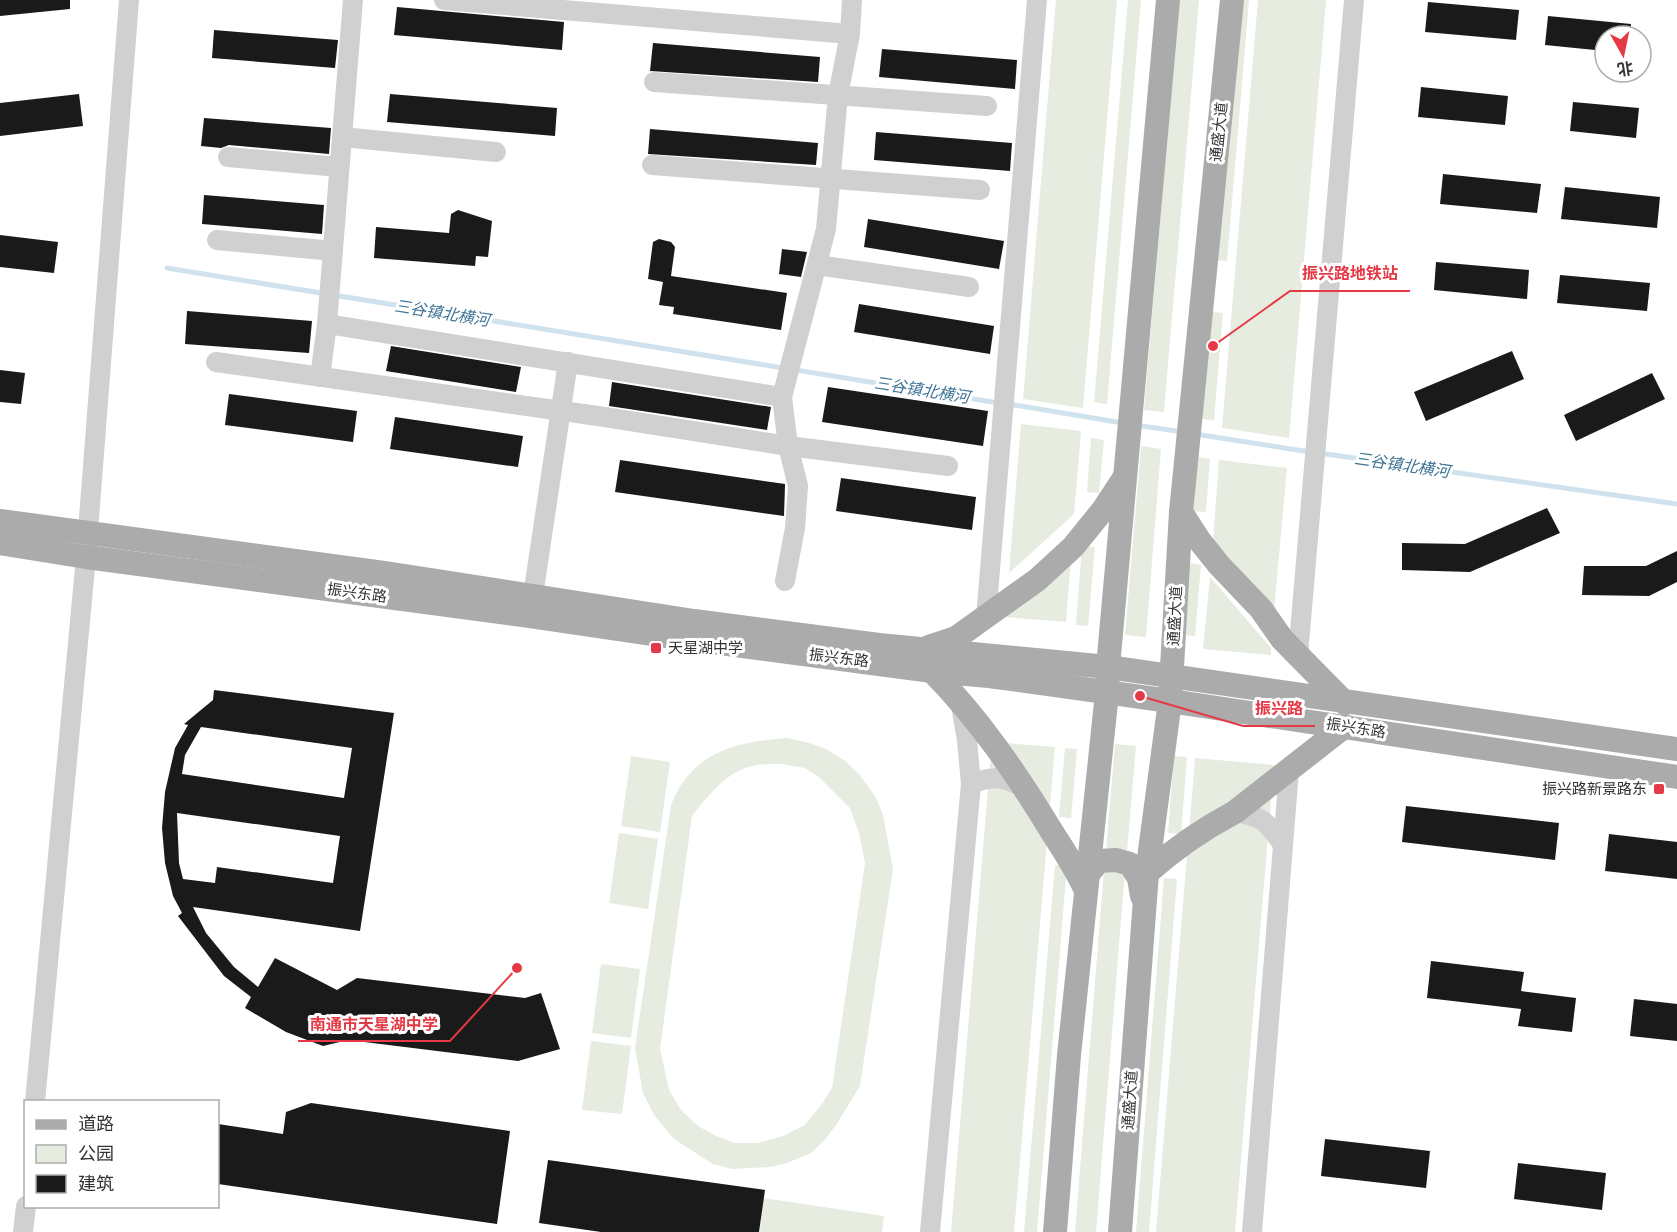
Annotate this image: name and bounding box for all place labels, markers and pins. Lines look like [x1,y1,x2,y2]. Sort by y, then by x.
callout: 振兴路地铁站 [1290,257,1410,291]
place label: 天星湖中学 [668,639,743,657]
marker: 天星湖中学 [649,641,663,655]
callout: 振兴路 [1243,692,1315,726]
place label: 振兴路新景路东 [1542,780,1647,798]
marker: 振兴路新景路东 [1652,782,1666,796]
callout: 南通市天星湖中学 [298,1007,450,1041]

